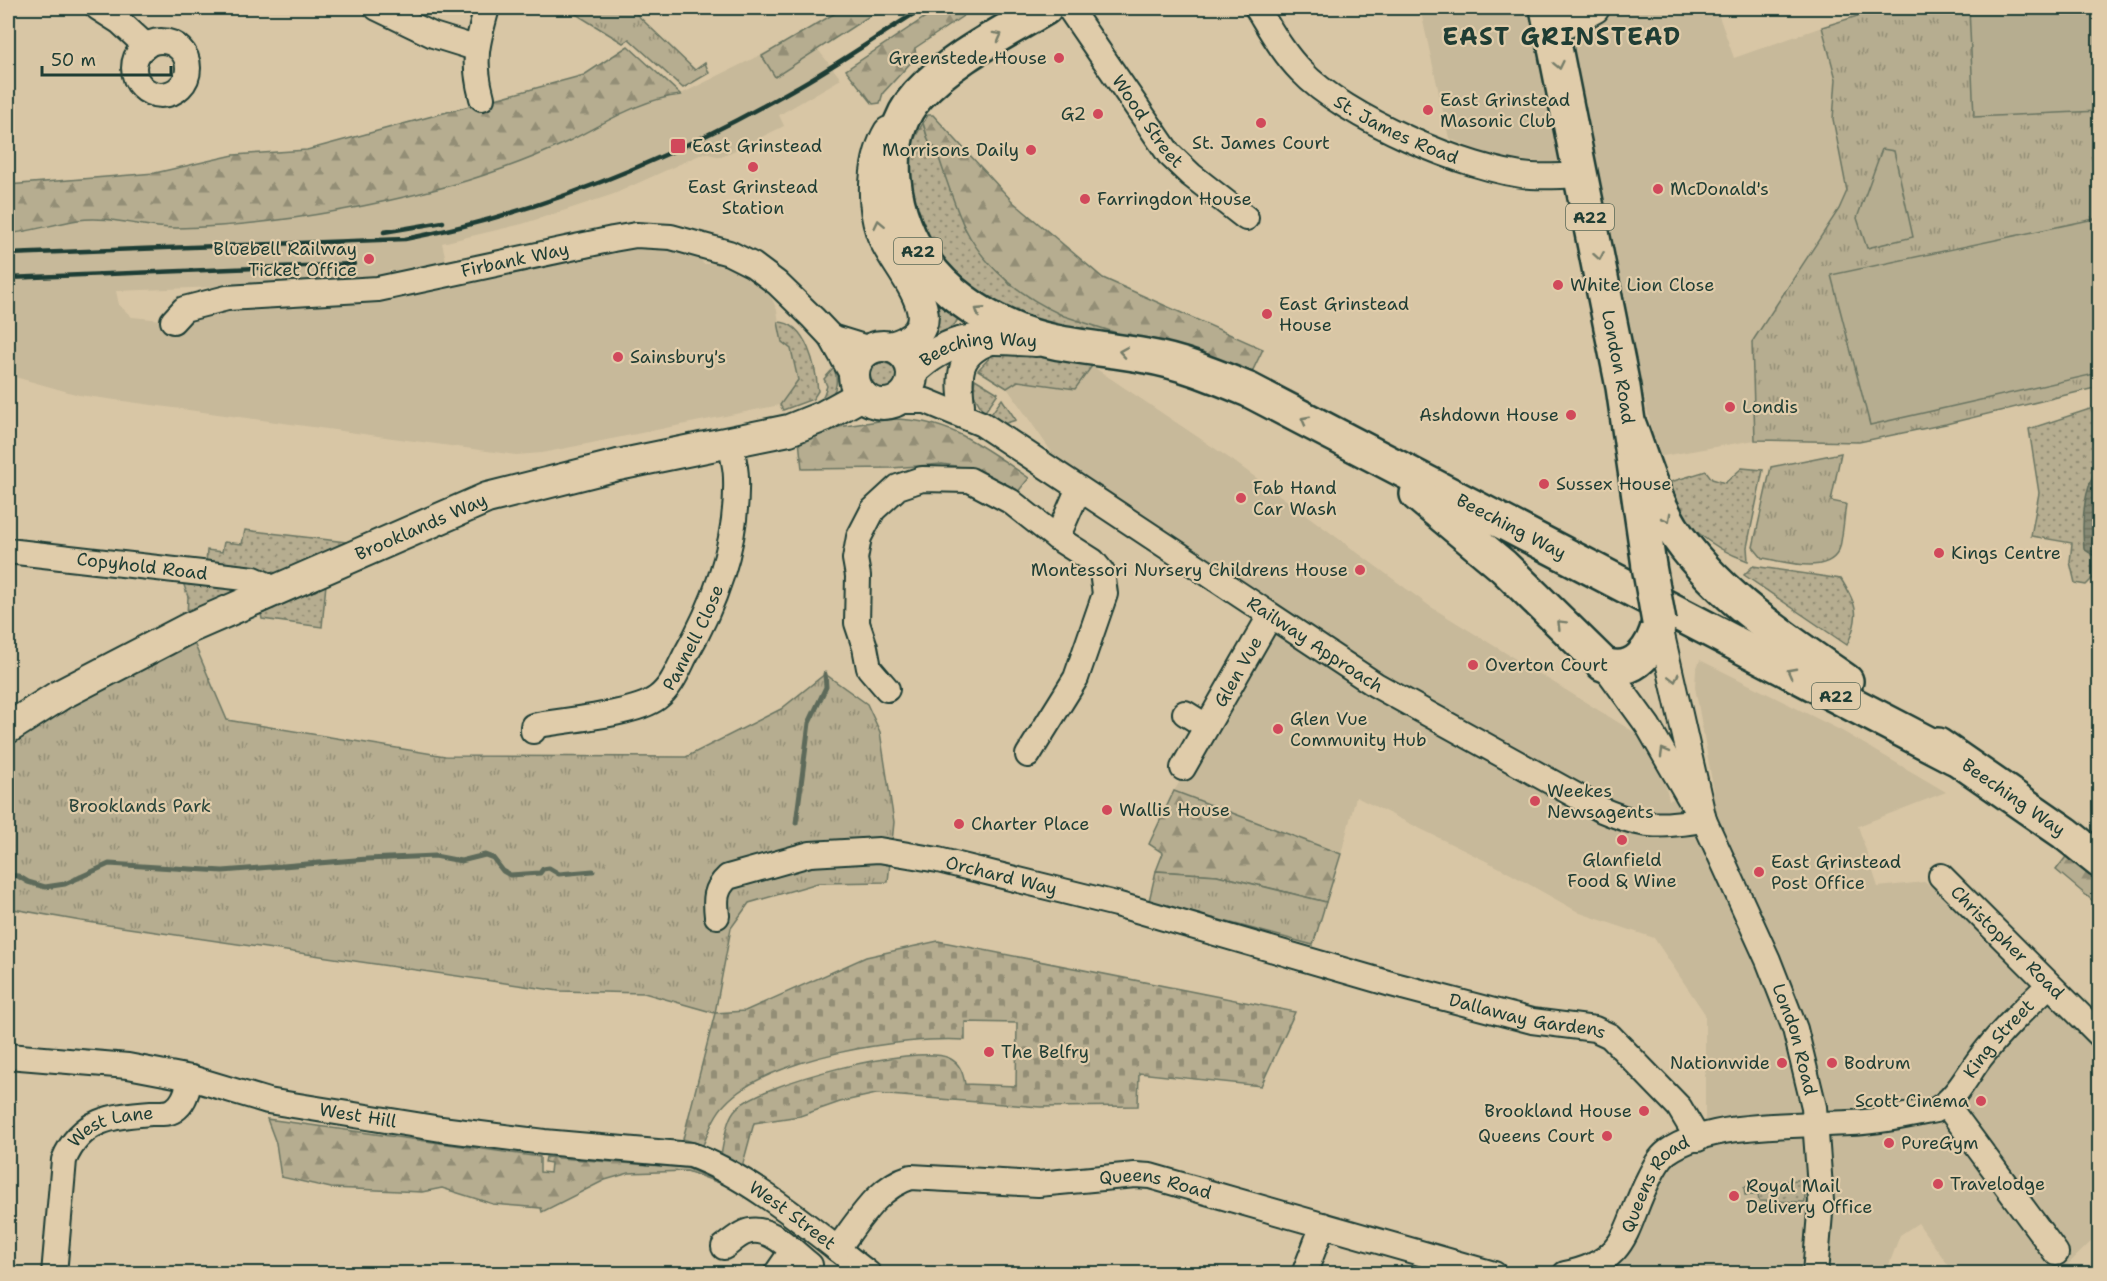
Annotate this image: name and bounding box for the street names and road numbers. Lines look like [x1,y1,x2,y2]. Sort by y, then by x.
street label: Wood Street [1106,70,1189,173]
street label: St. James Road [1329,89,1462,170]
road number: A22 [1566,204,1614,230]
street label: Firbank Way [459,237,571,283]
road number: A22 [894,238,942,264]
street label: London Road [1596,308,1640,426]
street label: Beeching Way [915,327,1038,372]
street label: Brooklands Way [351,487,491,566]
street label: Beeching Way [1452,488,1571,565]
street label: Copyhold Road [75,547,209,586]
street label: Pannell Close [657,581,729,696]
street label: Railway Approach [1242,591,1387,699]
street label: Glen Vue [1208,632,1268,711]
road number: A22 [1812,683,1860,709]
street label: Beeching Way [1957,753,2070,842]
street label: Orchard Way [943,850,1060,901]
street label: Christopher Road [1945,880,2070,1005]
street label: London Road [1766,980,1823,1098]
street label: Dallaway Gardens [1446,988,1610,1045]
street label: King Street [1958,994,2039,1083]
street label: West Hill [318,1097,399,1134]
street label: West Lane [63,1101,154,1152]
street label: Queens Road [1615,1130,1693,1237]
street label: Queens Road [1098,1163,1214,1205]
street label: West Street [744,1175,841,1255]

